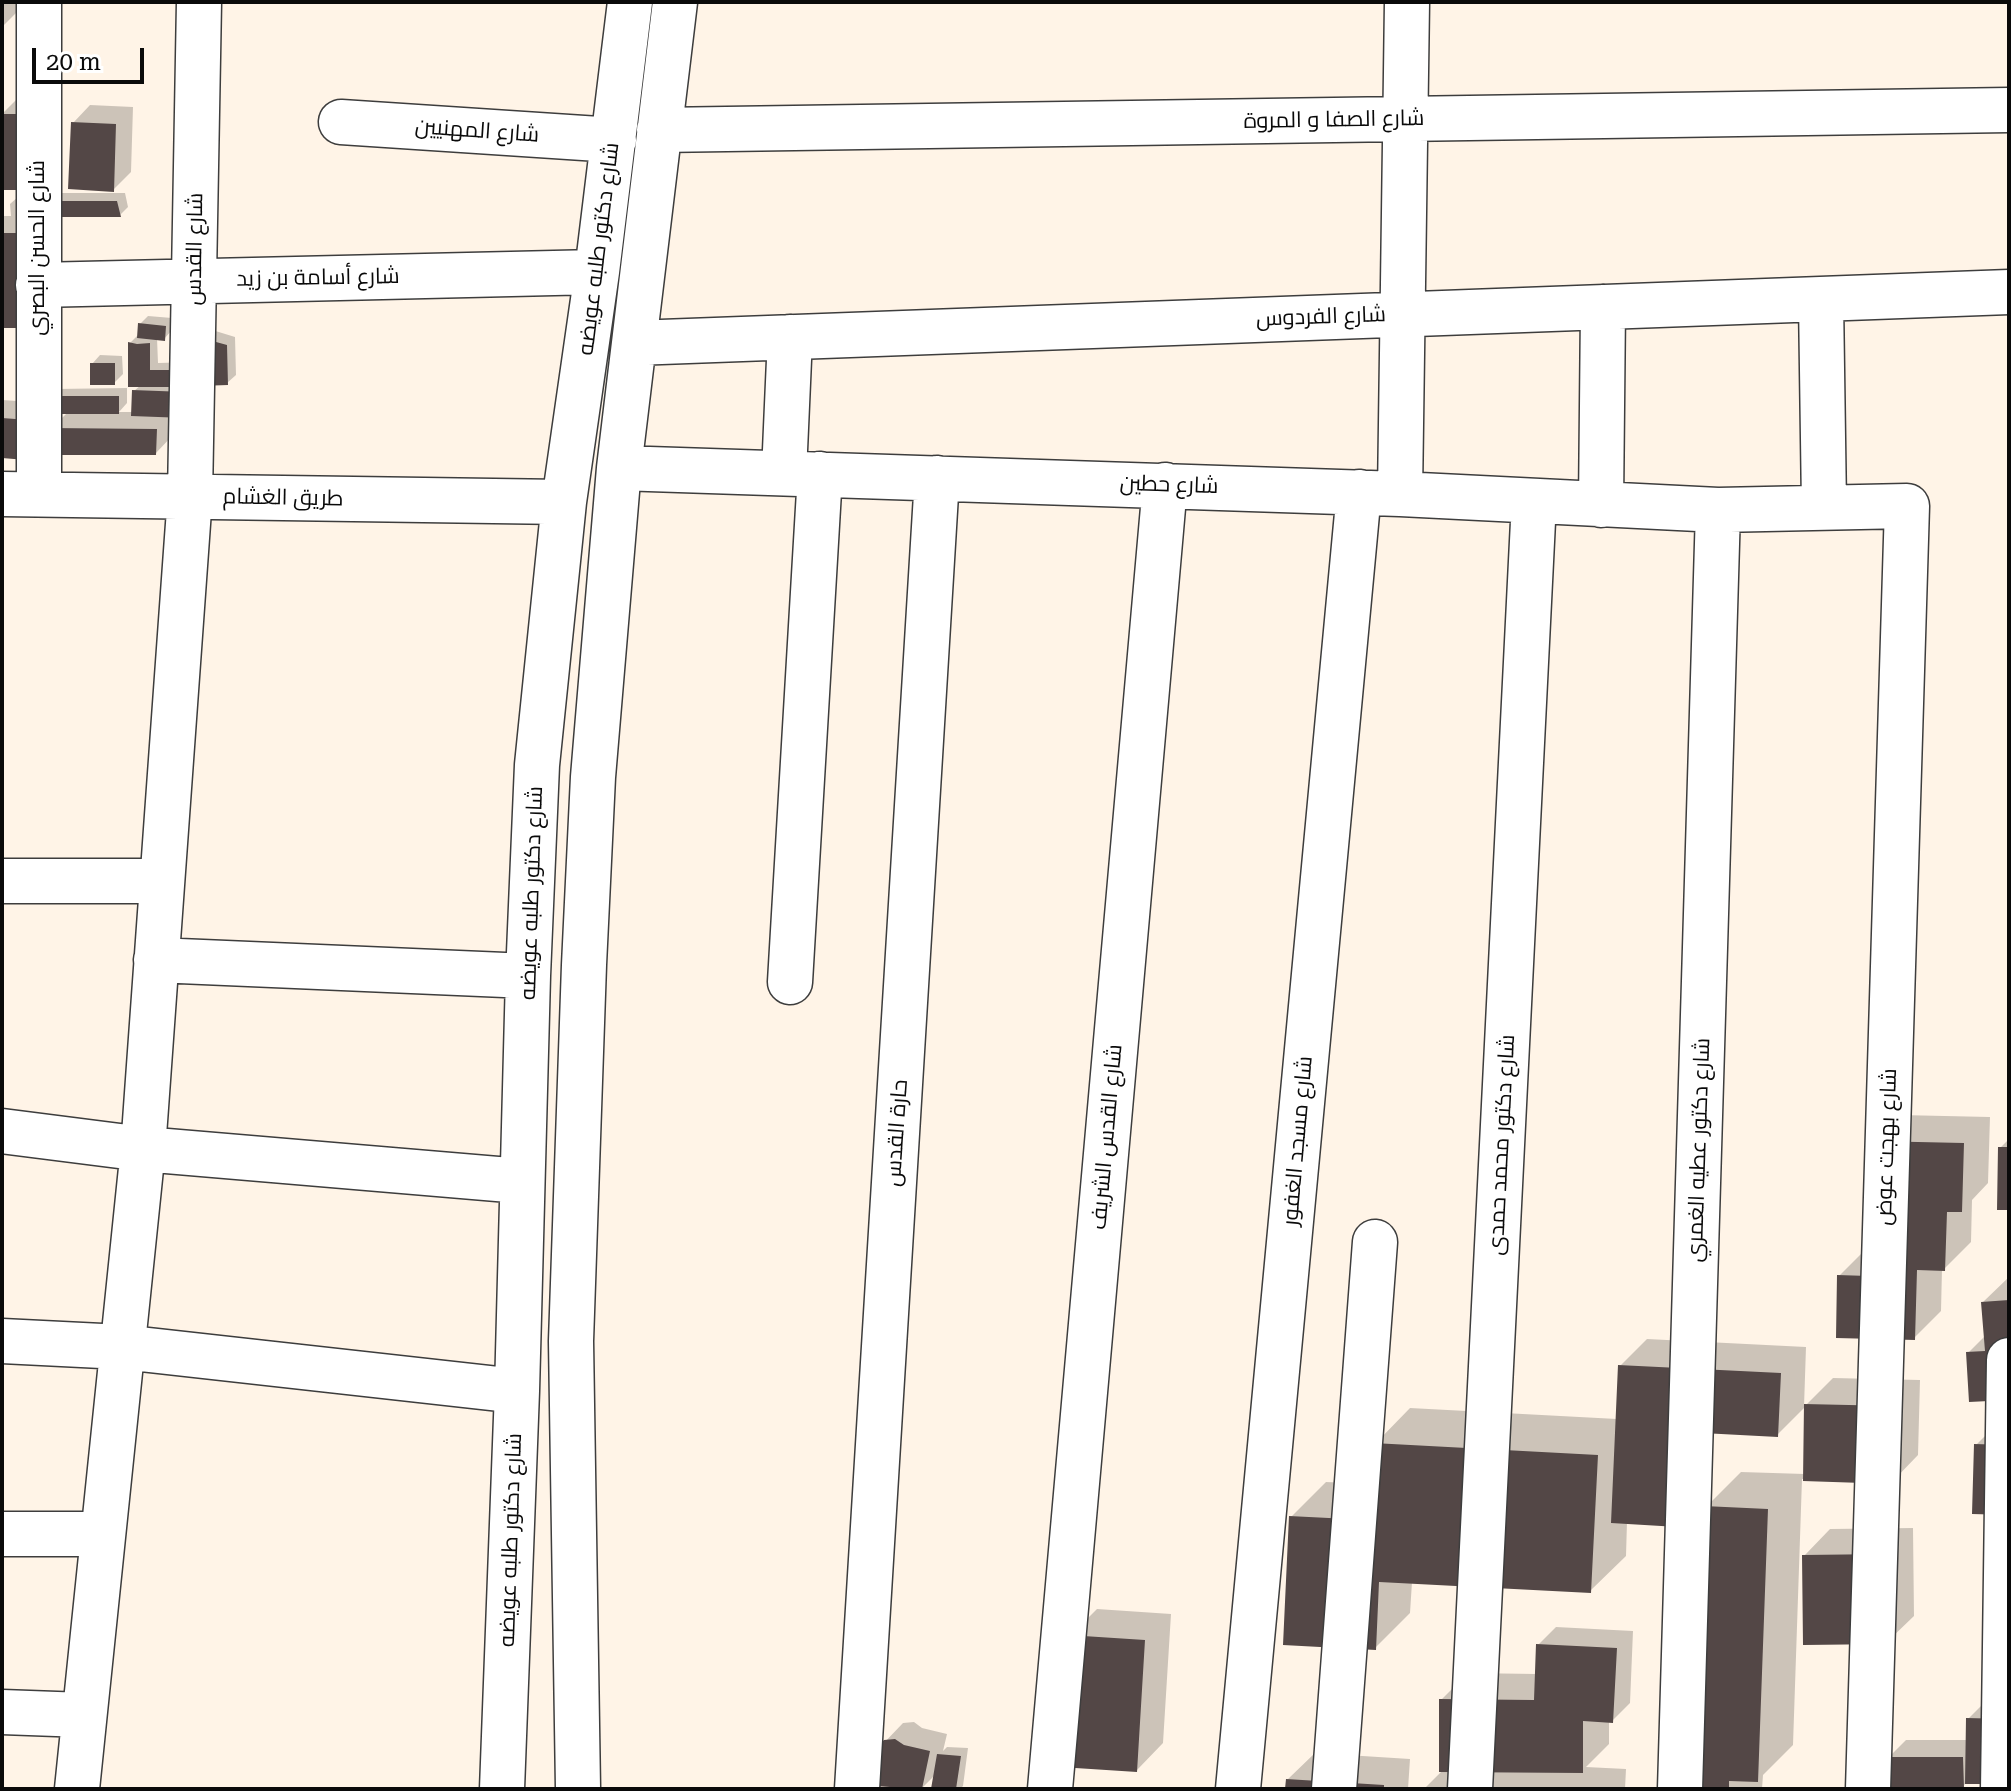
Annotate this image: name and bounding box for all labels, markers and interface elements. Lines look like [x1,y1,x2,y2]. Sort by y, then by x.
scale bar [36,32,148,82]
text: 20 m [46,48,101,76]
street label: شارع الصفا و المروة [1243,105,1425,135]
street label: شارع المهنيين [414,113,540,149]
street label: شارع دكتور طلبه عويضه [573,141,625,357]
street label: شارع الحسن البصري [25,160,51,336]
street label: شارع القدس [181,192,209,306]
street label: شارع أسامة بن زيد [236,263,400,293]
street label: شارع الفردوس [1256,302,1386,332]
street label: شارع حطين [1119,470,1219,500]
street label: طريق الغشام [222,484,344,512]
street label: شارع دكتور طلبه عويضه [515,786,549,1000]
street label: شارع دكتور محمد حمدى [1483,1034,1521,1256]
street label: شارع دكتور عطيه الغمري [1682,1037,1716,1263]
street label: شارع القدس الشريف [1086,1043,1128,1231]
street label: شارع مسجد الغفور [1277,1055,1319,1227]
street label: شارع بهجت عوض [1871,1068,1903,1226]
street label: حارة القدس [880,1079,914,1187]
street label: شارع دكتور طلبه عويضه [494,1433,528,1647]

